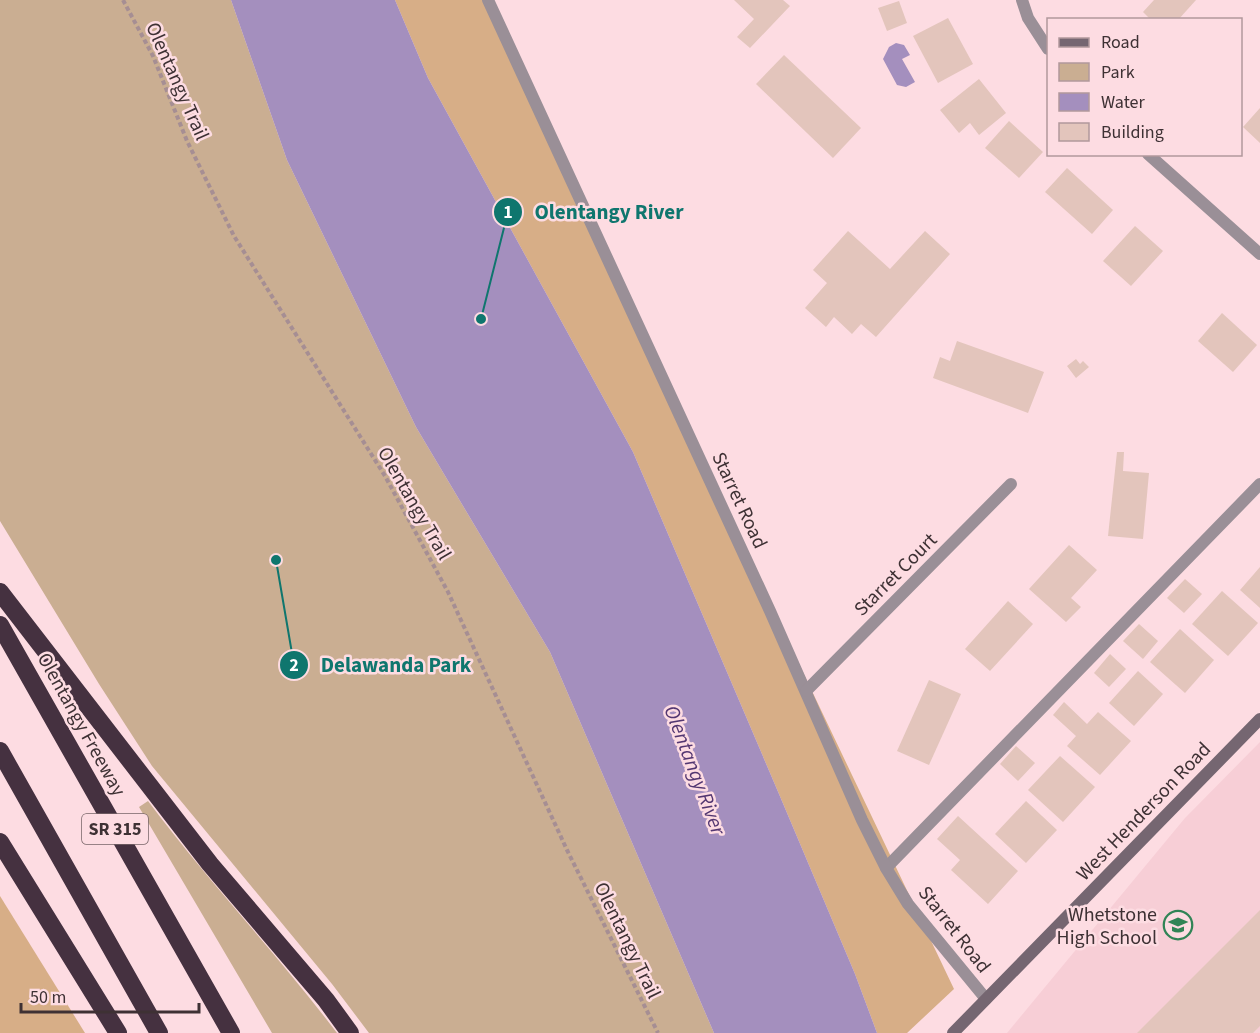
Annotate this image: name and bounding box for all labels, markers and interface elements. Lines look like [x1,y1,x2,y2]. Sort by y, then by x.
street label: Olentangy Trail [139,18,216,145]
legend [1047,18,1242,156]
text: Road [1101,30,1140,55]
text: Park [1101,60,1135,85]
text: Water [1101,90,1145,115]
text: Building [1101,120,1164,145]
callout: Olentangy River [493,192,696,231]
text: Olentangy River [534,197,684,227]
text: 1 [503,200,513,225]
street label: Olentangy Trail [370,442,458,565]
street label: Starret Road [704,448,774,553]
street label: Starret Court [848,527,944,623]
callout: Delawanda Park [279,645,484,684]
street label: Olentangy Freeway [30,648,132,802]
text: Delawanda Park [321,650,472,680]
text: 2 [289,653,299,678]
water label: Olentangy River [657,701,734,840]
street label: West Henderson Road [1070,736,1217,887]
road number: SR 315 [82,814,148,844]
street label: Olentangy Trail [587,877,667,1004]
street label: Starret Road [911,880,997,979]
place label: Whetstone High School [1057,901,1157,952]
school or university icon: Whetstone High School [1162,909,1194,941]
scale bar [21,976,200,1014]
text: 50 m [30,985,66,1010]

